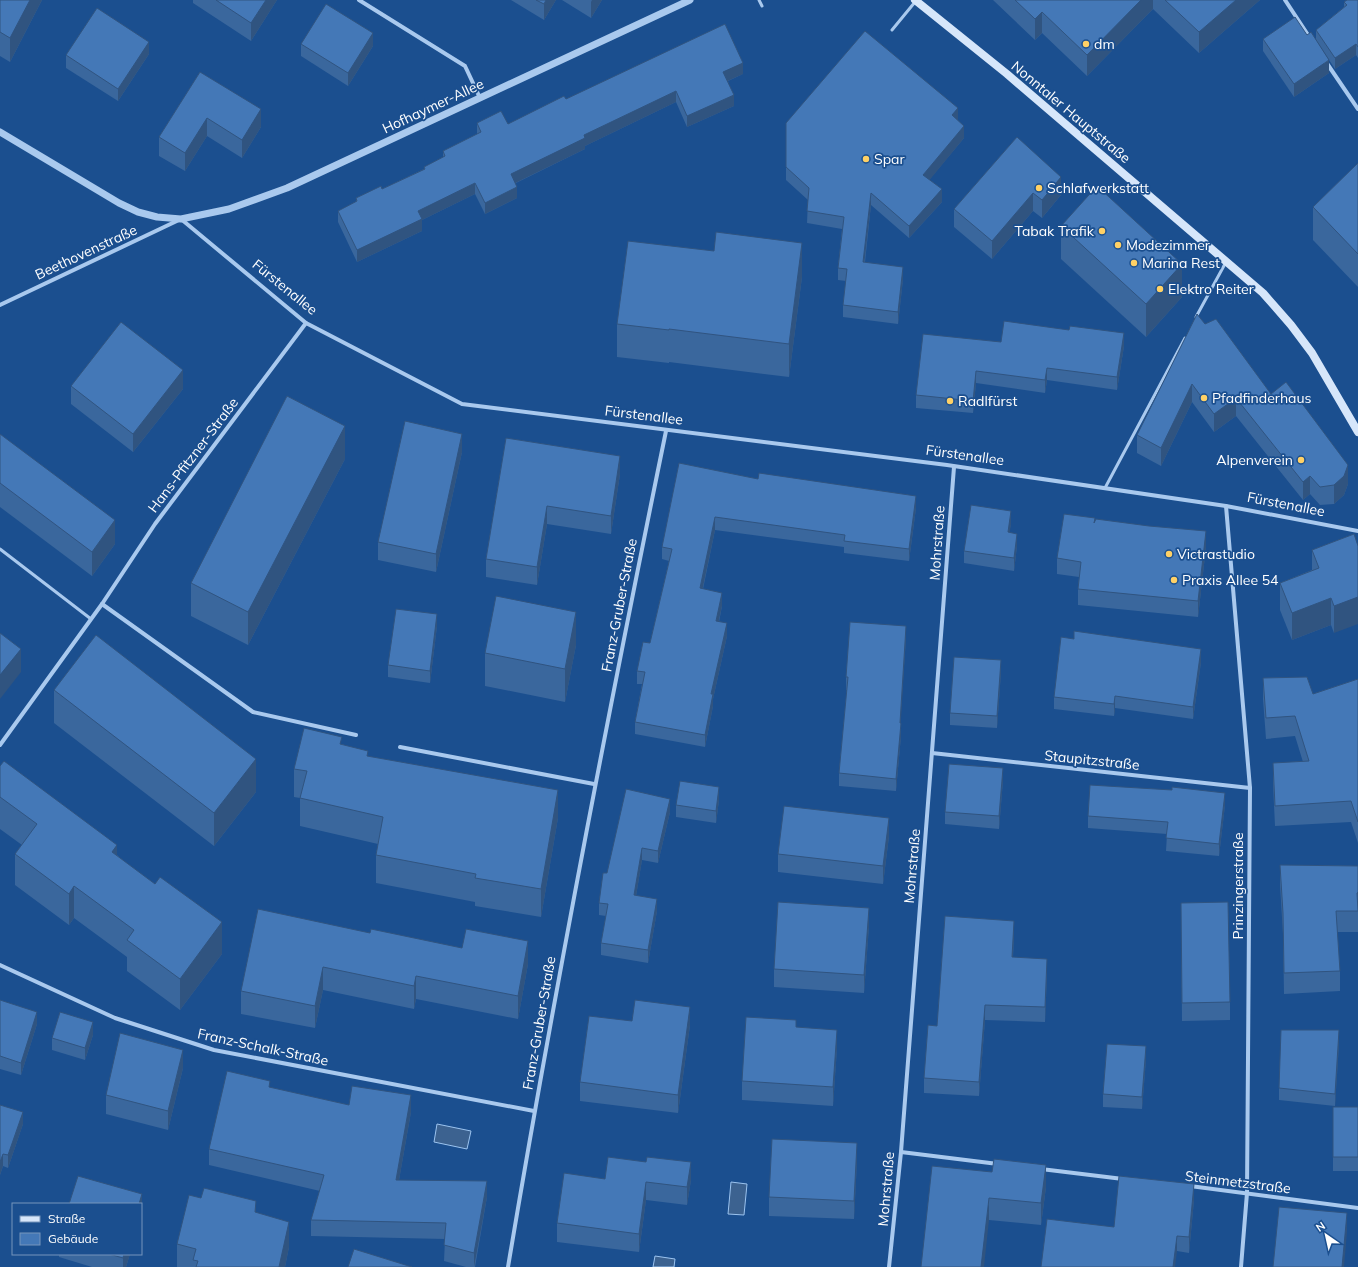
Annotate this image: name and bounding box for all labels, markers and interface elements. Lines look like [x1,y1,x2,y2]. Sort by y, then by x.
place label: dm [1094,35,1115,53]
marker: dm [1081,39,1091,49]
street label: Nonntaler Hauptstraße [1008,57,1134,167]
street label: Hofhaymer-Allee [379,75,487,137]
place label: Spar [874,150,906,168]
marker: Spar [861,154,871,164]
place label: Schlafwerkstatt [1047,179,1149,197]
marker: Schlafwerkstatt [1034,183,1044,193]
street label: Beethovenstraße [32,220,140,284]
place label: Tabak Trafik [1015,222,1095,240]
marker: Tabak Trafik [1097,226,1107,236]
place label: Modezimmer [1126,236,1211,254]
marker: Modezimmer [1113,240,1123,250]
place label: Marina Rest [1142,254,1220,272]
street label: Fürstenallee [249,255,321,319]
marker: Marina Rest [1129,258,1139,268]
place label: Elektro Reiter [1168,280,1255,298]
marker: Elektro Reiter [1155,284,1165,294]
place label: Pfadfinderhaus [1212,389,1312,407]
place label: Radlfürst [958,392,1017,410]
marker: Pfadfinderhaus [1199,393,1209,403]
street label: Hans-Pfitzner-Straße [144,394,242,516]
marker: Radlfürst [945,396,955,406]
street label: Fürstenallee [604,401,684,429]
street label: Fürstenallee [925,441,1005,469]
place label: Alpenverein [1216,451,1293,469]
marker: Alpenverein [1296,455,1306,465]
street label: Fürstenallee [1246,488,1326,520]
street label: Mohrstraße [925,505,949,581]
street label: Franz-Gruber-Straße [597,537,641,673]
place label: Victrastudio [1177,545,1255,563]
marker: Victrastudio [1164,549,1174,559]
place label: Praxis Allee 54 [1182,571,1279,589]
marker: Praxis Allee 54 [1169,575,1179,585]
street label: Staupitzstraße [1044,746,1140,774]
street label: Mohrstraße [900,828,924,904]
street label: Prinzingerstraße [1229,832,1247,940]
street label: Franz-Gruber-Straße [518,955,560,1091]
street label: Franz-Schalk-Straße [196,1024,330,1070]
street label: Mohrstraße [874,1151,898,1227]
street label: Steinmetzstraße [1184,1167,1292,1197]
legend [12,1203,142,1255]
text: Straße [48,1211,85,1226]
north arrow [1306,1215,1346,1255]
text: N [1313,1219,1328,1235]
text: Gebäude [48,1231,98,1246]

